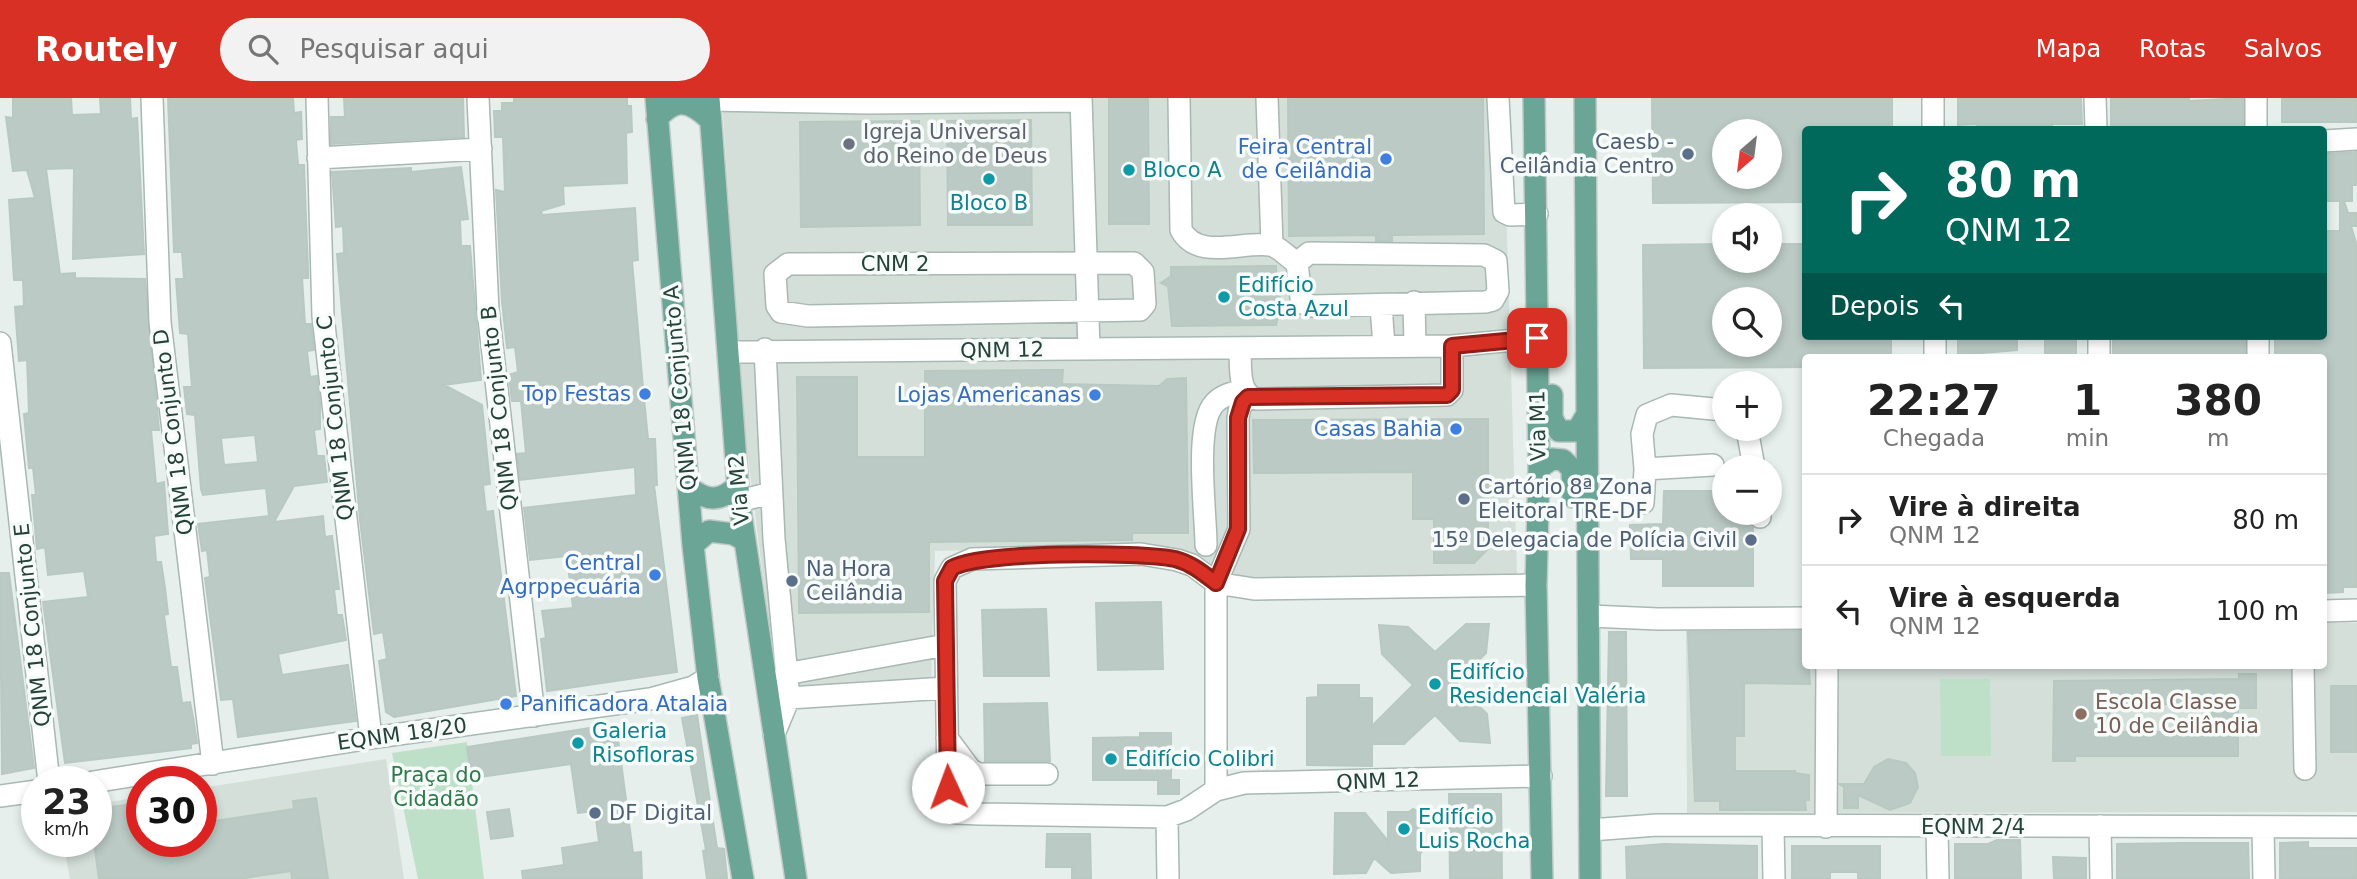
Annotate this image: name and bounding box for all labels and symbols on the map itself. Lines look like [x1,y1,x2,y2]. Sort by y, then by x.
north arrow [1712,119,1782,189]
place label: Igreja Universal do Reino de Deus [863,120,1047,168]
place label: Caesb - Ceilândia Centro [1500,130,1674,178]
place label: Feira Central de Ceilândia [1238,135,1372,183]
marker: Igreja Universal do Reino de Deus [841,136,857,152]
marker: Caesb - Ceilândia Centro [1680,146,1696,162]
marker: Feira Central de Ceilândia [1378,151,1394,167]
place label: Bloco A [1143,158,1222,182]
marker: Bloco A [1121,162,1137,178]
marker: Bloco B [981,171,997,187]
place label: Bloco B [950,191,1028,215]
street label: CNM 2 [861,252,929,276]
place label: Edifício Costa Azul [1238,273,1349,321]
street label: QNM 18 Conjunto A [659,284,701,492]
marker: Edifício Costa Azul [1216,289,1232,305]
street label: QNM 18 Conjunto B [476,304,522,512]
pin [1507,308,1567,368]
street label: QNM 18 Conjunto C [312,314,358,522]
street label: QNM 18 Conjunto D [148,327,198,537]
street label: QNM 12 [960,337,1044,363]
place label: Top Festas [521,382,631,406]
place label: Lojas Americanas [897,383,1081,407]
marker: Top Festas [637,386,653,402]
marker: Lojas Americanas [1087,387,1103,403]
street label: Via M1 [1525,390,1551,462]
place label: Casas Bahia [1314,417,1442,441]
marker: Casas Bahia [1448,421,1464,437]
street label: Via M2 [724,454,754,526]
place label: Cartório 8ª Zona Eleitoral TRE-DF [1478,475,1653,523]
marker: Cartório 8ª Zona Eleitoral TRE-DF [1456,491,1472,507]
street label: QNM 18 Conjunto E [9,522,55,728]
place label: 15º Delegacia de Polícia Civil [1432,528,1737,552]
marker: 15º Delegacia de Polícia Civil [1743,532,1759,548]
place label: Central Agrppecuária [500,551,641,599]
place label: Na Hora Ceilândia [806,557,903,605]
marker: Central Agrppecuária [647,567,663,583]
marker: Na Hora Ceilândia [784,573,800,589]
place label: Edifício Residencial Valéria [1449,660,1646,708]
marker: Edifício Residencial Valéria [1427,676,1443,692]
place label: Escola Classe 10 de Ceilândia [2095,690,2259,738]
place label: Panificadora Atalaia [520,692,728,716]
marker: Panificadora Atalaia [498,696,514,712]
marker: Escola Classe 10 de Ceilândia [2073,706,2089,722]
street label: EQNM 18/20 [336,713,468,755]
place label: Galeria Risofloras [592,719,695,767]
marker: Galeria Risofloras [570,735,586,751]
place label: Edifício Colibri [1125,747,1275,771]
position arrow [911,750,985,824]
marker: Edifício Colibri [1103,751,1119,767]
park label: Praça do Cidadão [390,763,482,811]
speed limit sign: 30 [126,766,217,857]
street label: QNM 12 [1336,768,1420,794]
place label: DF Digital [609,801,712,825]
marker: DF Digital [587,805,603,821]
place label: Edifício Luis Rocha [1418,805,1530,853]
street label: EQNM 2/4 [1921,815,2025,839]
marker: Edifício Luis Rocha [1396,821,1412,837]

